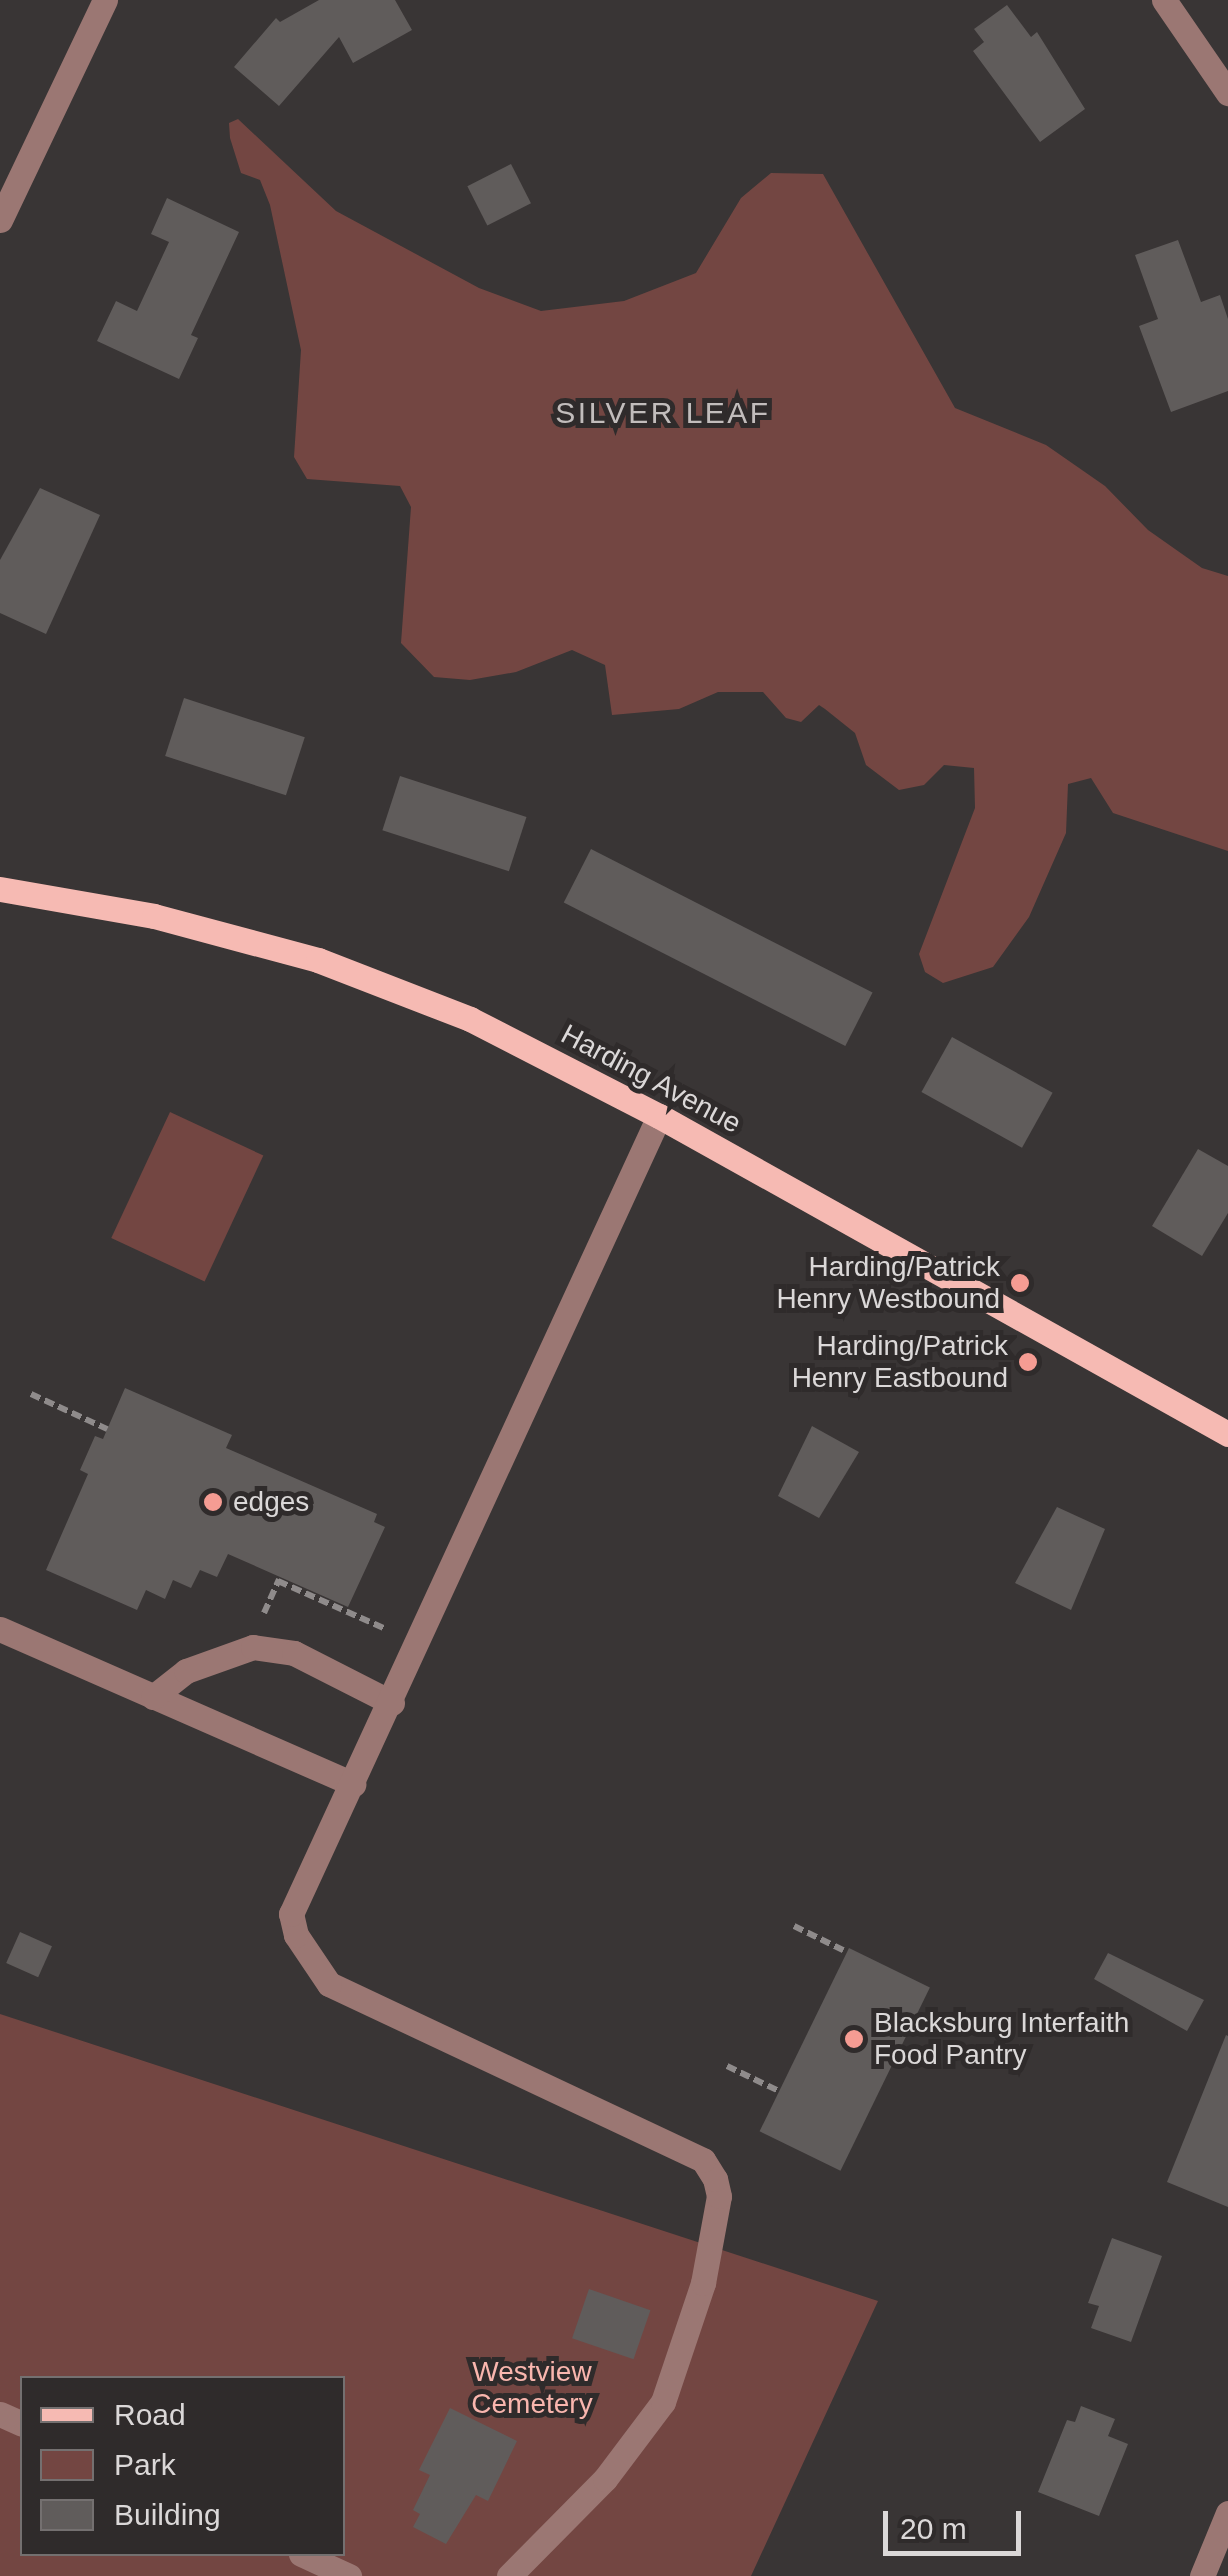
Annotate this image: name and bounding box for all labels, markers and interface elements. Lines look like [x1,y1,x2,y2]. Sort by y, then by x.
district label: SILVER LEAF [555,395,771,431]
street label: Harding Avenue [555,1017,747,1141]
place label: Harding/Patrick Henry Westbound [776,1250,1000,1316]
marker: Harding/Patrick Henry Westbound [1009,1272,1031,1294]
place label: Harding/Patrick Henry Eastbound [792,1329,1008,1395]
marker: Harding/Patrick Henry Eastbound [1017,1351,1039,1373]
place label: edges [233,1485,309,1519]
marker: edges [202,1491,224,1513]
place label: Blacksburg Interfaith Food Pantry [874,2006,1129,2072]
marker: Blacksburg Interfaith Food Pantry [843,2028,865,2050]
park label: Westview Cemetery [471,2355,593,2421]
legend [20,2376,345,2556]
text: Road [114,2398,186,2431]
text: Park [114,2448,176,2481]
scale bar [888,2491,1026,2553]
text: Building [114,2498,221,2531]
text: 20 m [900,2512,967,2545]

